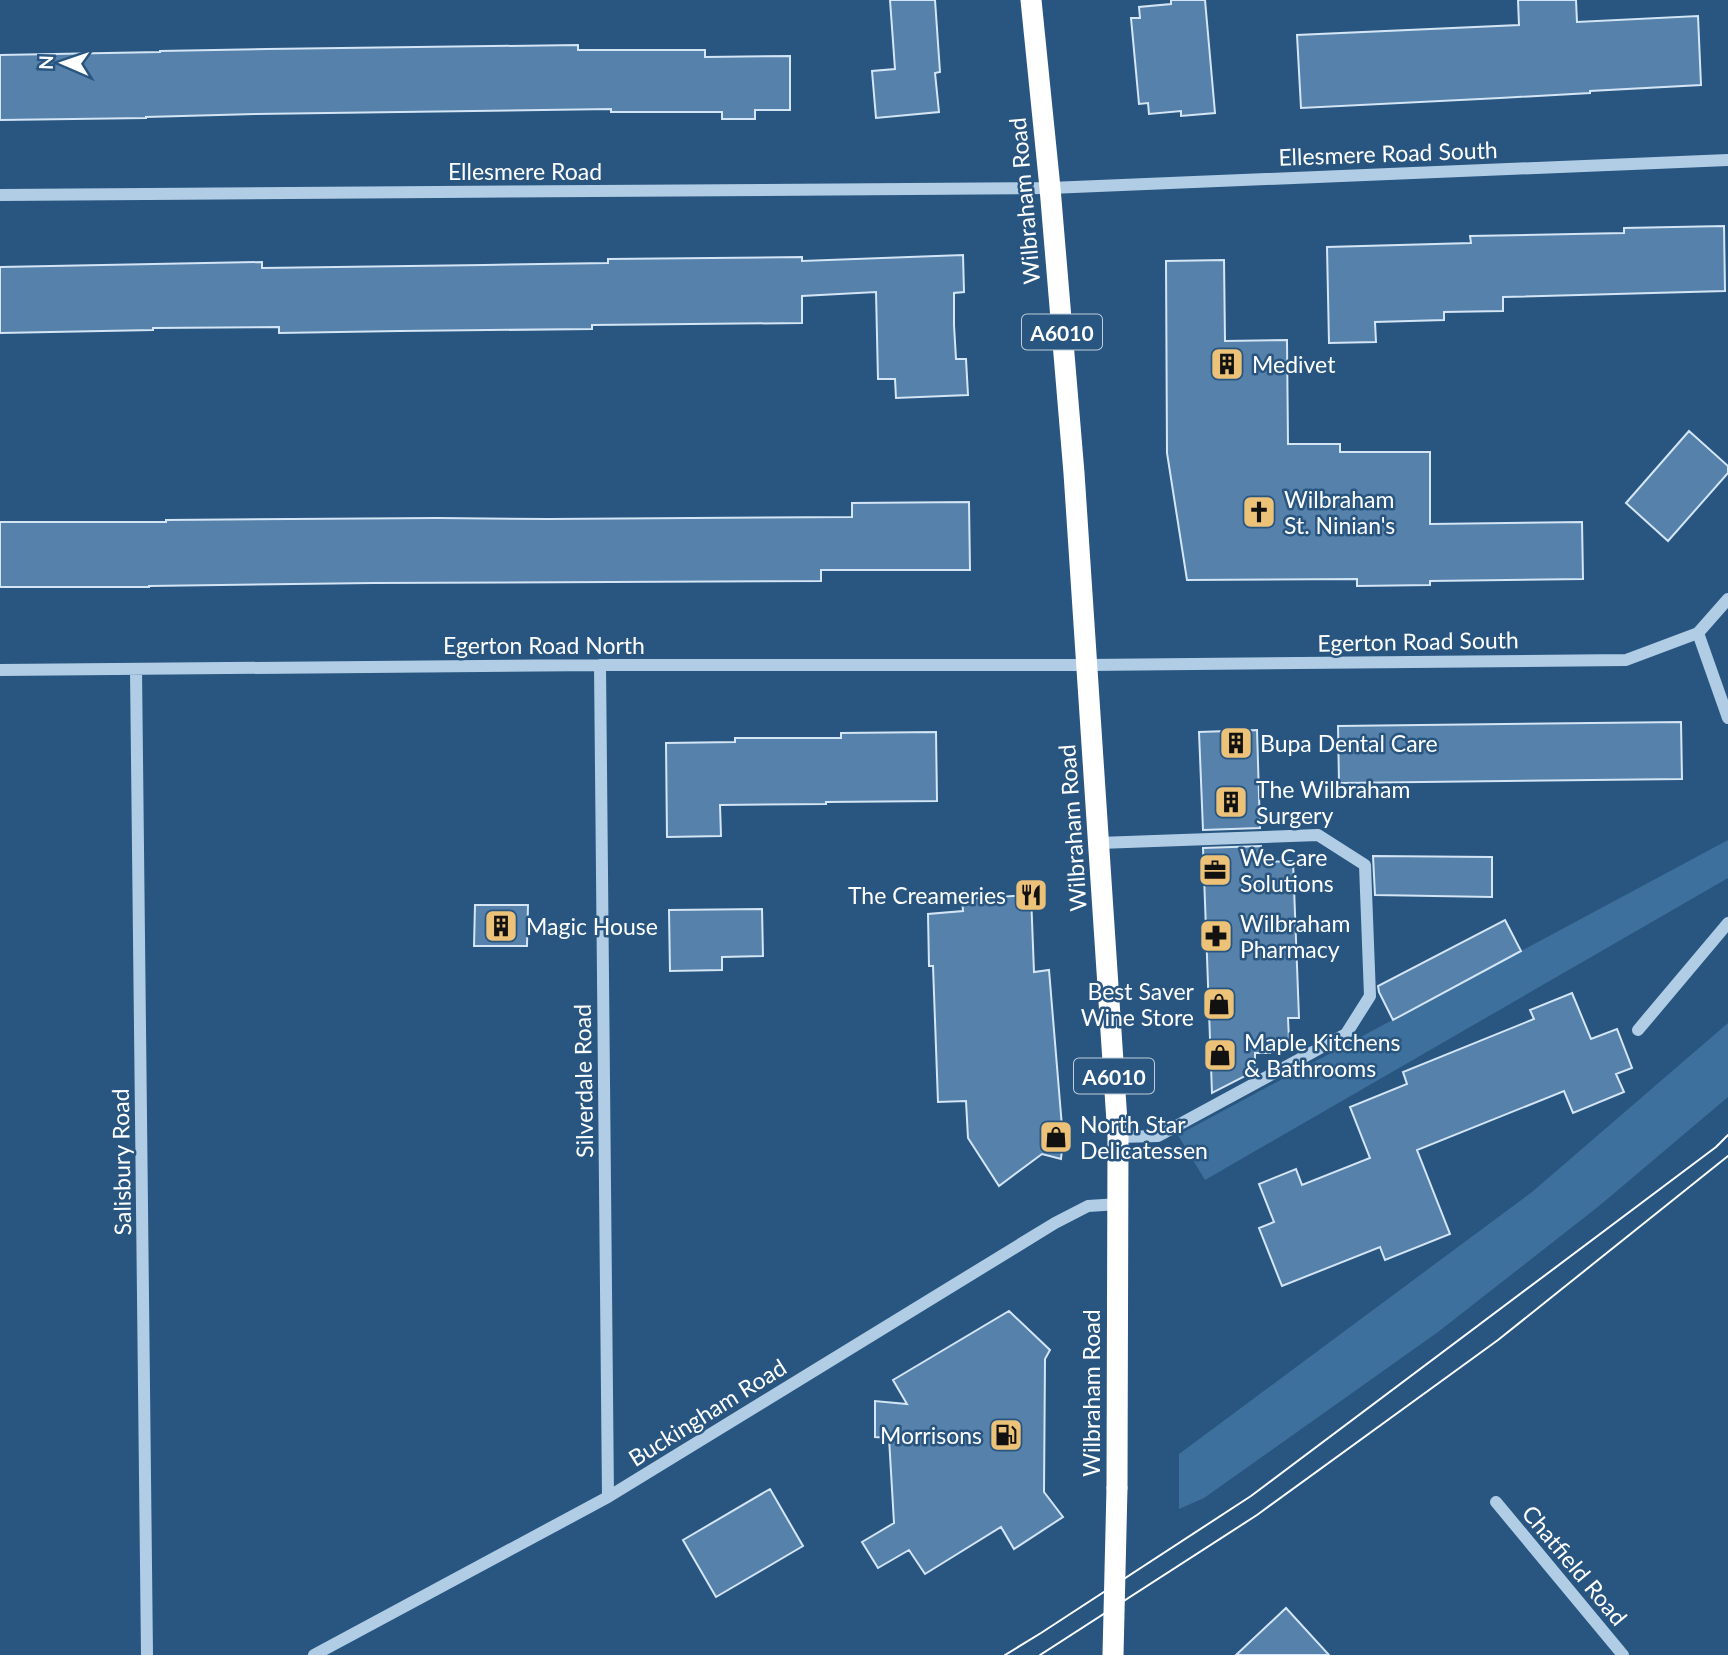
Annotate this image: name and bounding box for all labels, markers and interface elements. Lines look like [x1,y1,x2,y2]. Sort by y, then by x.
north arrow [28,28,98,98]
text: N [34,55,57,70]
street label: Wilbraham Road [1003,116,1045,286]
street label: Ellesmere Road South [1278,135,1498,171]
street label: Ellesmere Road [448,157,602,185]
road number: A6010 [1022,314,1102,350]
building icon: Medivet [1208,345,1246,383]
place label: Medivet [1252,350,1336,378]
place label: Wilbraham St. Ninian's [1284,485,1395,539]
church icon: Wilbraham St. Ninian's [1240,493,1278,531]
street label: Egerton Road South [1317,625,1519,657]
street label: Egerton Road North [443,631,645,659]
building icon: Bupa Dental Care [1217,724,1255,762]
place label: Bupa Dental Care [1260,729,1438,757]
street label: Wilbraham Road [1052,744,1092,912]
place label: The Wilbraham Surgery [1256,775,1410,829]
building icon: The Wilbraham Surgery [1212,783,1250,821]
place label: We Care Solutions [1240,843,1334,897]
office icon: We Care Solutions [1196,851,1234,889]
restaurant icon: The Creameries [1012,876,1050,914]
place label: The Creameries [848,881,1006,909]
building icon: Magic House [482,907,520,945]
place label: Wilbraham Pharmacy [1240,909,1350,963]
place label: Magic House [526,912,658,940]
pharmacy icon: Wilbraham Pharmacy [1197,917,1235,955]
place label: Best Saver Wine Store [1081,977,1195,1031]
shop icon: Best Saver Wine Store [1200,985,1238,1023]
street label: Silverdale Road [568,1004,598,1158]
place label: Maple Kitchens & Bathrooms [1244,1028,1401,1082]
shop icon: Maple Kitchens & Bathrooms [1201,1036,1239,1074]
road number: A6010 [1074,1058,1154,1094]
street label: Salisbury Road [106,1088,136,1236]
place label: North Star Delicatessen [1080,1110,1208,1164]
shop icon: North Star Delicatessen [1037,1118,1075,1156]
street label: Wilbraham Road [1077,1309,1105,1477]
street label: Buckingham Road [623,1352,791,1472]
fuel station icon: Morrisons [987,1416,1025,1454]
place label: Morrisons [880,1421,982,1449]
street label: Chatfield Road [1517,1499,1633,1631]

